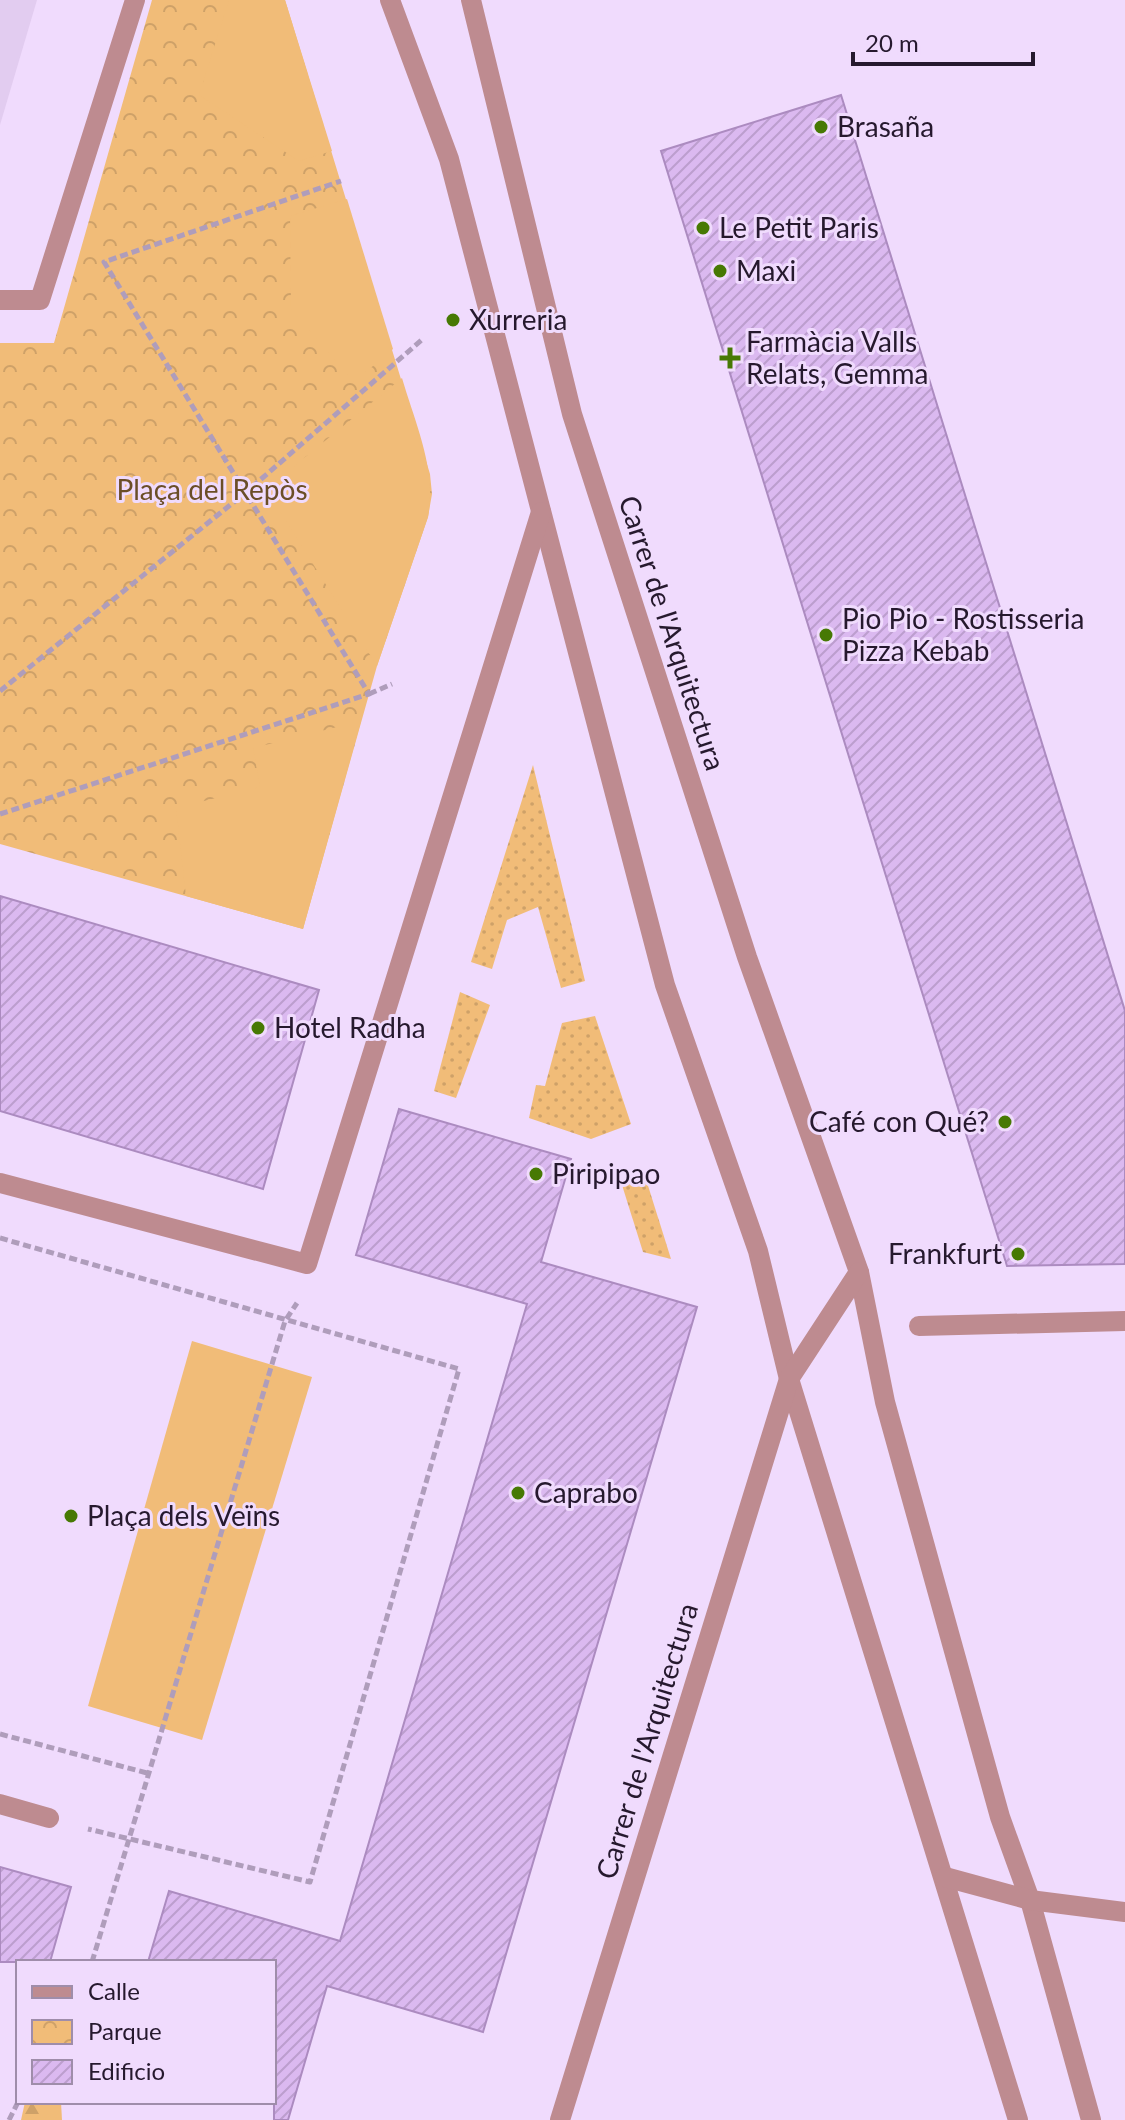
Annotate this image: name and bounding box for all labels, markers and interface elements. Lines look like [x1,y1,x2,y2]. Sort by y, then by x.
scale bar [853,16,1033,66]
text: 20 m [865,28,919,57]
place label: Brasaña [837,109,934,143]
marker: Brasaña [812,118,830,136]
place label: Le Petit Paris [719,210,879,244]
marker: Le Petit Paris [694,219,712,237]
place label: Maxi [736,253,796,287]
marker: Maxi [711,262,729,280]
place label: Xurreria [469,302,567,336]
marker: Xurreria [444,311,462,329]
place label: Farmàcia Valls Relats, Gemma [746,324,929,390]
marker: Farmàcia Valls Relats, Gemma [721,349,739,367]
park label: Plaça del Repòs [116,472,308,506]
street label: Carrer de l'Arquitectura [613,491,733,774]
place label: Pio Pio - Rostisseria Pizza Kebab [842,601,1084,667]
marker: Pio Pio - Rostisseria Pizza Kebab [817,626,835,644]
place label: Hotel Radha [274,1010,426,1044]
marker: Hotel Radha [249,1019,267,1037]
place label: Café con Qué? [809,1104,989,1138]
marker: Café con Qué? [996,1113,1014,1131]
place label: Piripipao [552,1156,660,1190]
marker: Piripipao [527,1165,545,1183]
place label: Frankfurt [888,1236,1002,1270]
marker: Frankfurt [1009,1245,1027,1263]
place label: Caprabo [534,1475,638,1509]
marker: Caprabo [509,1484,527,1502]
place label: Plaça dels Veïns [87,1498,280,1532]
marker: Plaça dels Veïns [62,1507,80,1525]
street label: Carrer de l'Arquitectura [588,1599,704,1883]
legend [16,1960,276,2104]
text: Calle [88,1976,140,2005]
text: Parque [88,2016,162,2045]
text: Edificio [88,2056,165,2085]

